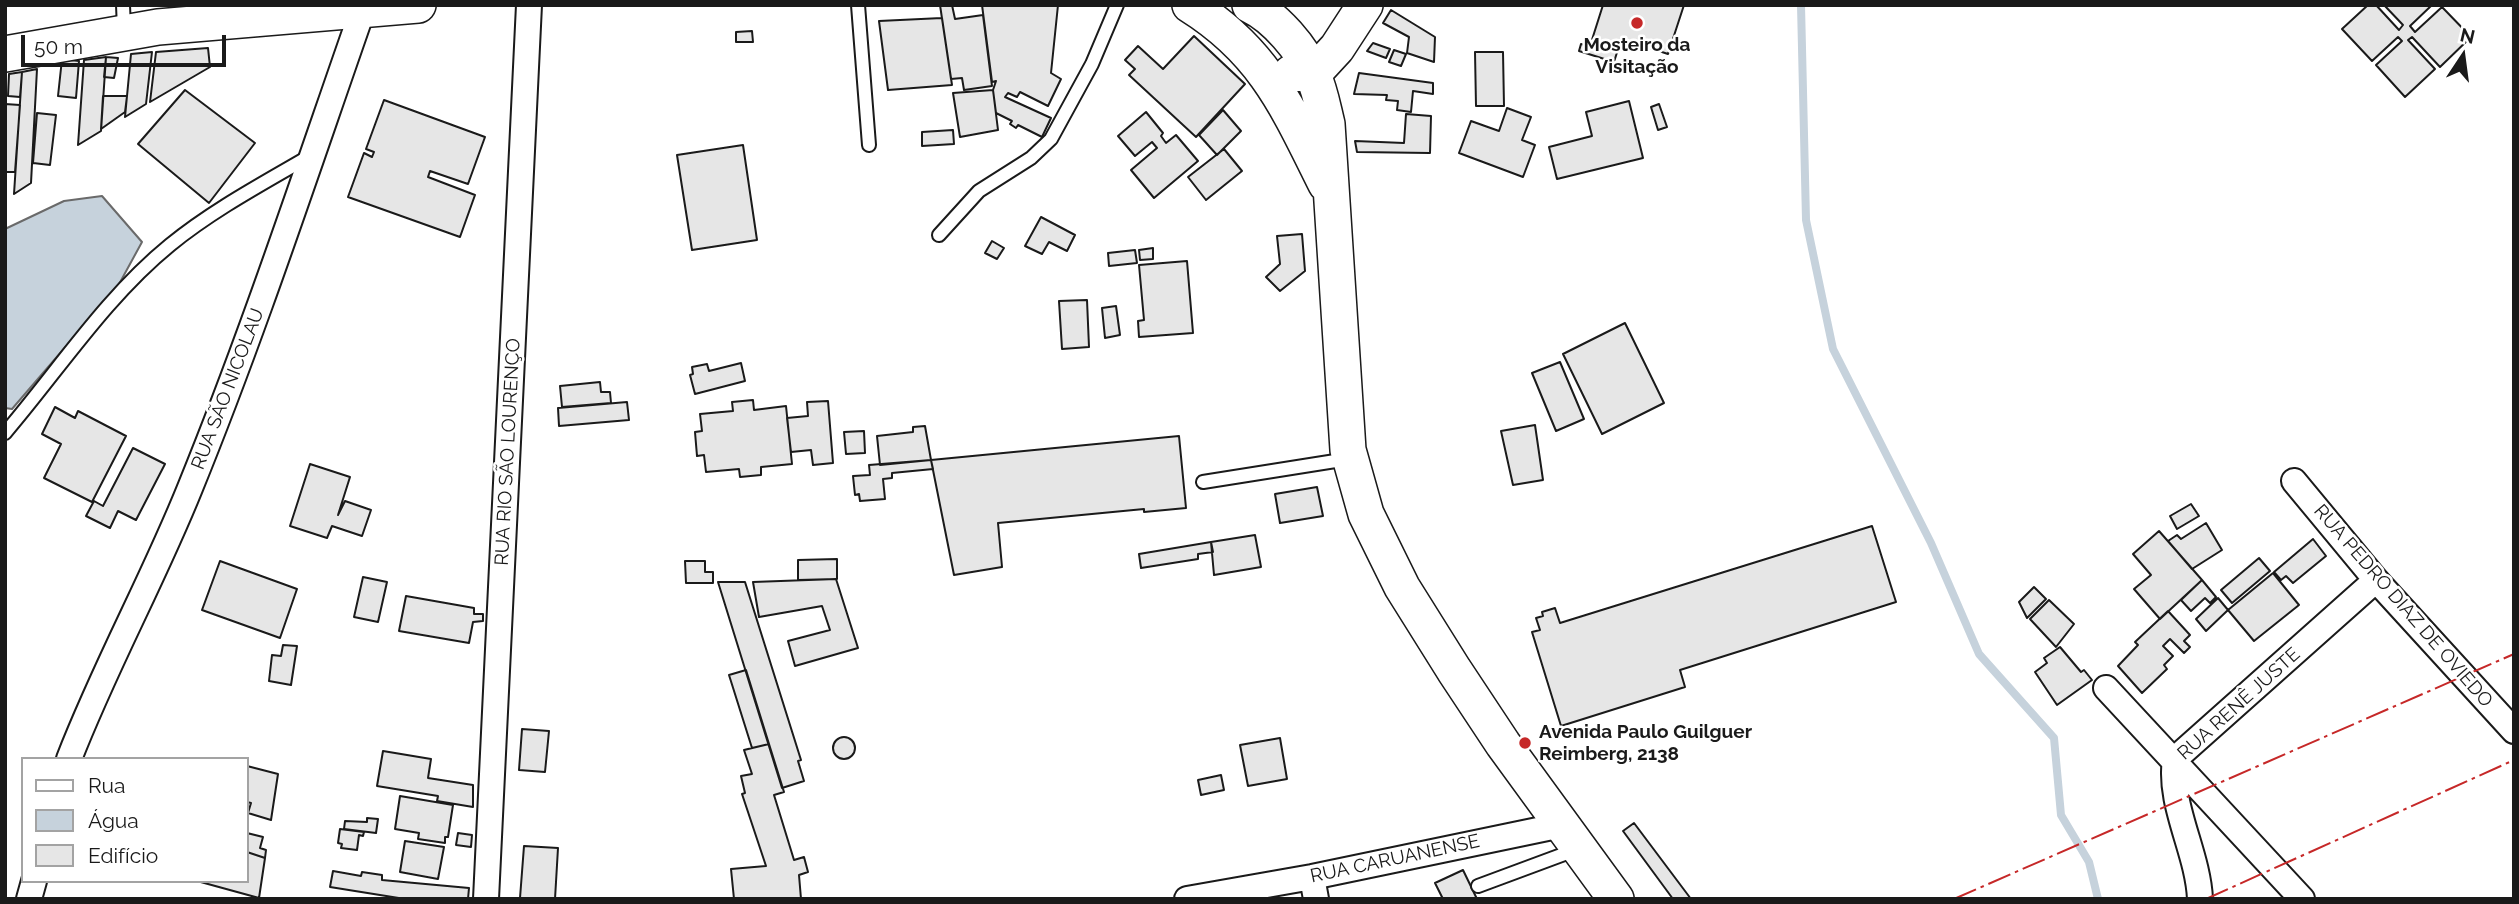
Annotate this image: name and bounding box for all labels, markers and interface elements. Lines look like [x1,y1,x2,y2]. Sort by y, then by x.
marker: Mosteiro da Visitação [1629,15,1645,31]
scale bar [24,21,229,65]
north arrow [2428,21,2498,91]
text: N [2458,23,2477,48]
text: 50 m [34,34,83,59]
place label: Mosteiro da Visitação [1584,34,1690,78]
street label: RUA SÃO NICOLAU [187,305,269,473]
street label: RUA RIO SÃO LOURENÇO [491,338,525,566]
street label: RUA PEDRO DIAZ DE OVIEDO [2309,500,2497,712]
street label: RUA RENÊ JUSTE [2173,643,2305,765]
place label: Avenida Paulo Guilguer Reimberg, 2138 [1539,721,1752,765]
marker: Avenida Paulo Guilguer Reimberg, 2138 [1517,735,1533,751]
legend [21,757,248,883]
text: Rua [88,773,125,798]
text: Água [88,808,139,833]
street label: RUA CARUANENSE [1308,830,1482,888]
text: Edifício [88,843,158,868]

